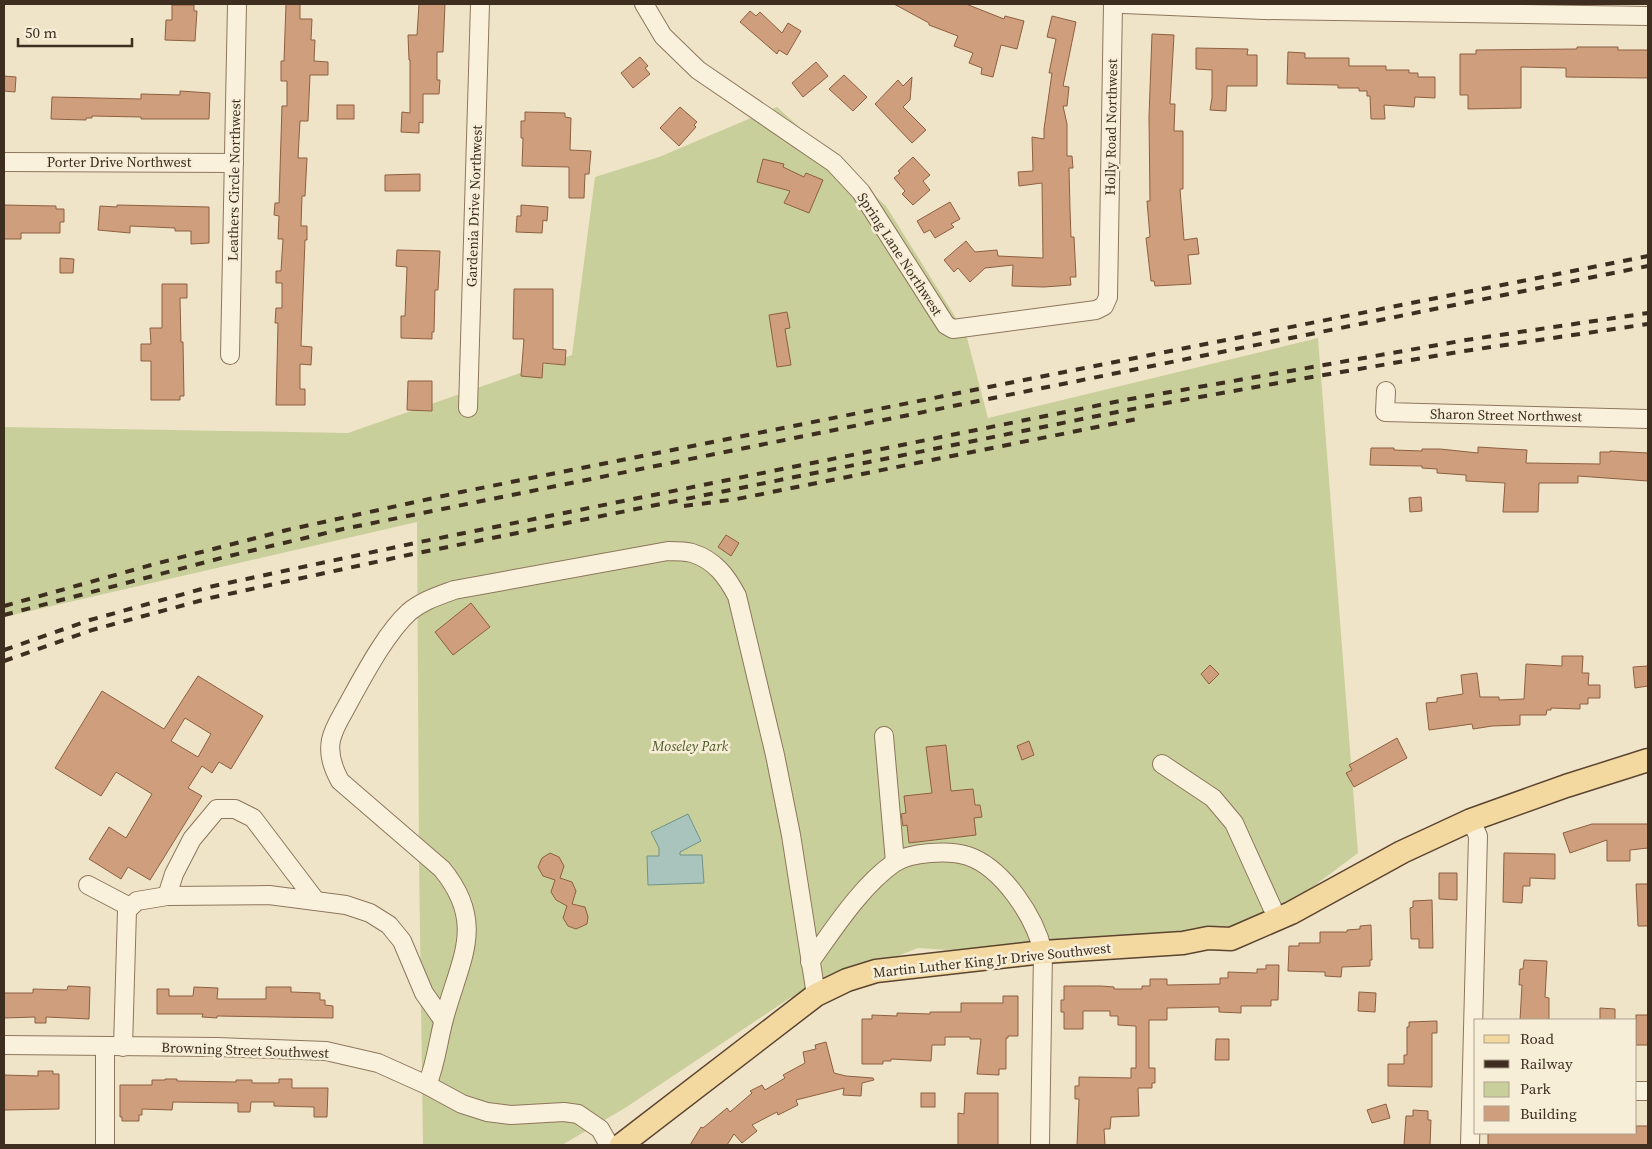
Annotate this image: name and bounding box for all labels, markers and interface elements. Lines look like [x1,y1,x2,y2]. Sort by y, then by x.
scale bar [18,15,131,47]
text: 50 m [25,22,57,43]
street label: Holly Road Northwest [1100,58,1122,195]
street label: Leathers Circle Northwest [223,98,245,261]
street label: Gardenia Drive Northwest [461,124,487,287]
street label: Porter Drive Northwest [47,152,192,172]
street label: Spring Lane Northwest [853,188,948,320]
street label: Sharon Street Northwest [1430,404,1583,426]
park label: Moseley Park [651,736,729,756]
street label: Martin Luther King Jr Drive Southwest [872,938,1112,982]
legend [1474,1019,1637,1134]
text: Road [1520,1028,1554,1049]
street label: Browning Street Southwest [161,1037,330,1063]
text: Railway [1520,1053,1573,1074]
text: Park [1520,1078,1552,1099]
text: Building [1520,1103,1577,1124]

